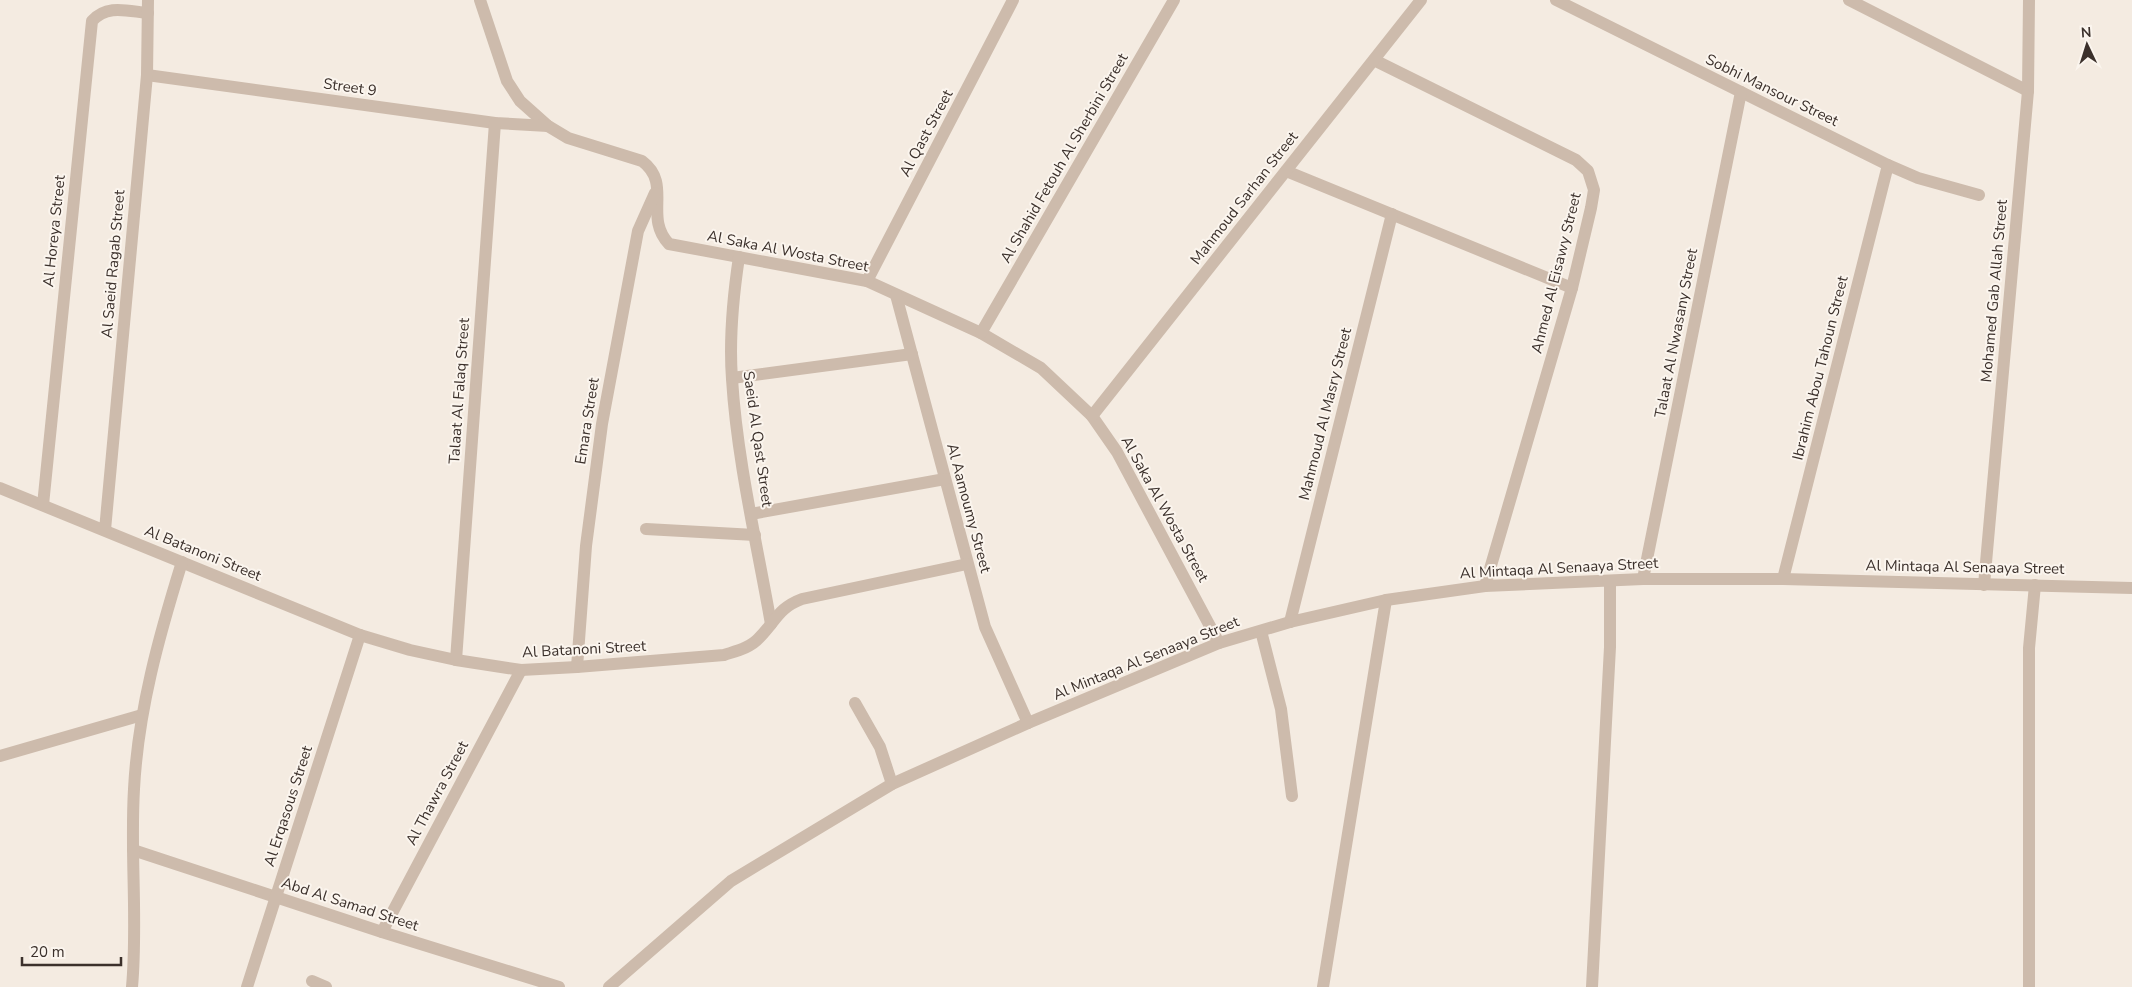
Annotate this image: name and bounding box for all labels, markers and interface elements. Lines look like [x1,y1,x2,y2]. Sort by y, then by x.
north arrow [2062,20,2112,70]
text: N [2080,23,2092,42]
street label: Al Shahid Fetouh Al Sherbini Street [996,49,1133,267]
street label: Sobhi Mansour Street [1702,49,1842,131]
street label: Street 9 [322,73,378,101]
street label: Al Qast Street [895,85,958,180]
street label: Mahmoud Sarhan Street [1186,127,1303,269]
street label: Al Horeya Street [38,173,70,288]
street label: Al Saeid Ragab Street [97,188,130,339]
street label: Ahmed Al Eisawy Street [1526,190,1586,355]
street label: Mohamed Gab Allah Street [1976,198,2012,383]
street label: Al Saka Al Wosta Street [706,226,871,277]
street label: Talaat Al Nwasany Street [1650,246,1702,419]
street label: Ibrahim Abou Tahoun Street [1787,273,1853,462]
street label: Talaat Al Falaq Street [444,317,474,465]
street label: Mahmoud Al Masry Street [1294,325,1356,502]
street label: Saeid Al Qast Street [739,370,778,509]
street label: Emara Street [570,375,604,466]
street label: Al Saka Al Wosta Street [1117,432,1214,586]
street label: Al Aamoumy Street [942,441,996,576]
street label: Al Batanoni Street [142,520,265,586]
street label: Al Mintaqa Al Senaaya Street [1459,553,1660,583]
street label: Al Mintaqa Al Senaaya Street [1865,555,2065,579]
street label: Al Mintaqa Al Senaaya Street [1050,611,1243,705]
street label: Al Batanoni Street [521,636,647,662]
street label: Al Thawra Street [401,737,473,849]
street label: Al Erqasous Street [259,742,317,869]
street label: Abd Al Samad Street [279,872,422,936]
scale bar [22,934,121,966]
text: 20 m [30,942,65,962]

